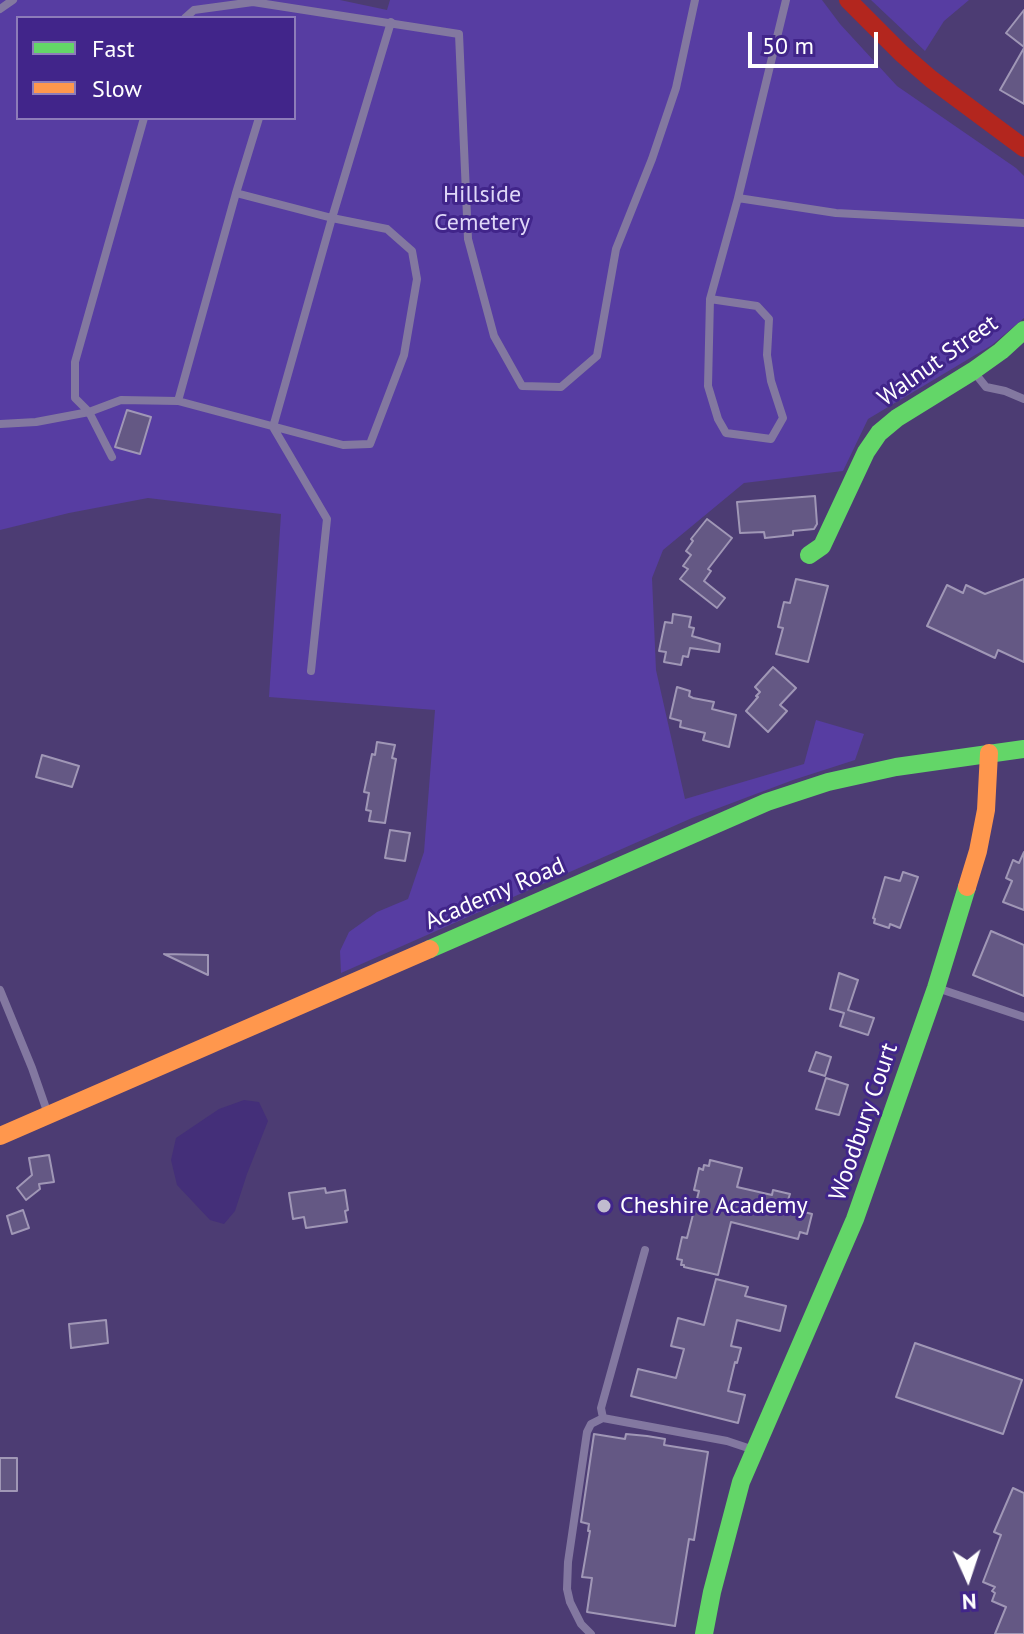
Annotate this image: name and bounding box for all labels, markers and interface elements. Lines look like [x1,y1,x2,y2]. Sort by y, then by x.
legend [16,16,296,120]
scale bar [752,16,882,66]
text: 50 m [762,30,814,61]
text: Fast [92,33,135,64]
text: Slow [92,73,142,104]
park label: Hillside Cemetery [434,181,530,237]
street label: Walnut Street [873,309,1003,413]
street label: Academy Road [421,852,569,936]
street label: Woodbury Court [824,1039,904,1205]
place label: Cheshire Academy [620,1192,808,1220]
marker: Cheshire Academy [595,1197,613,1215]
north arrow [928,1538,1008,1618]
text: N [961,1588,977,1616]

